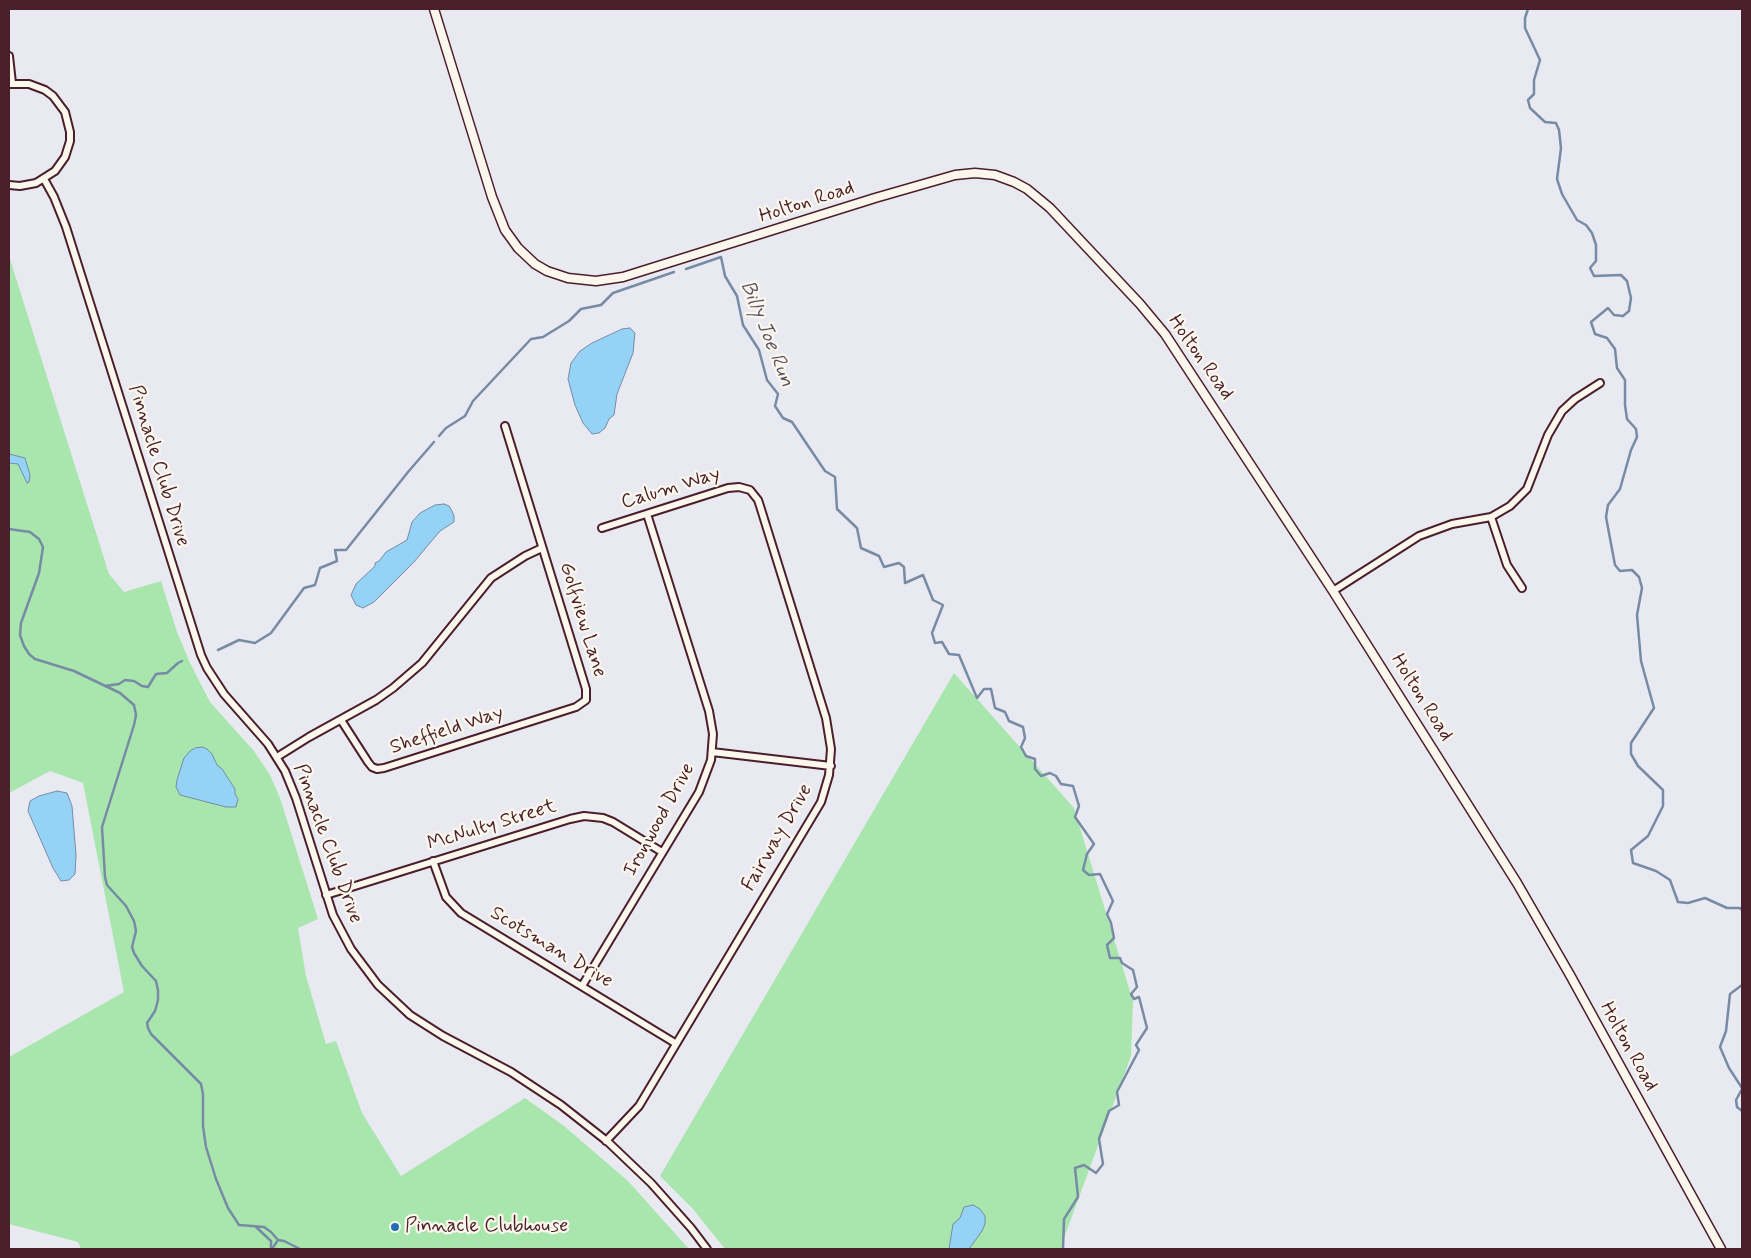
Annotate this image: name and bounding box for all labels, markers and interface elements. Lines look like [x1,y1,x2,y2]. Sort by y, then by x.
street label: Holton Road [756,176,858,230]
water label: Billy Joe Run [733,277,799,391]
street label: Holton Road [1162,311,1238,405]
street label: Pinnacle Club Drive [122,382,194,550]
street label: Calum Way [619,463,723,515]
street label: Golfview Lane [553,560,611,680]
street label: Holton Road [1385,650,1457,746]
street label: Sheffield Way [387,701,507,761]
street label: Ironwood Drive [619,759,701,881]
street label: Pinnacle Club Drive [287,761,367,927]
street label: Fairway Drive [738,780,818,896]
street label: McNulty Street [425,795,559,857]
street label: Scotsman Drive [485,902,617,994]
street label: Holton Road [1594,998,1662,1096]
place label: Pinnacle Clubhouse [405,1215,568,1239]
marker: Pinnacle Clubhouse [389,1221,401,1233]

